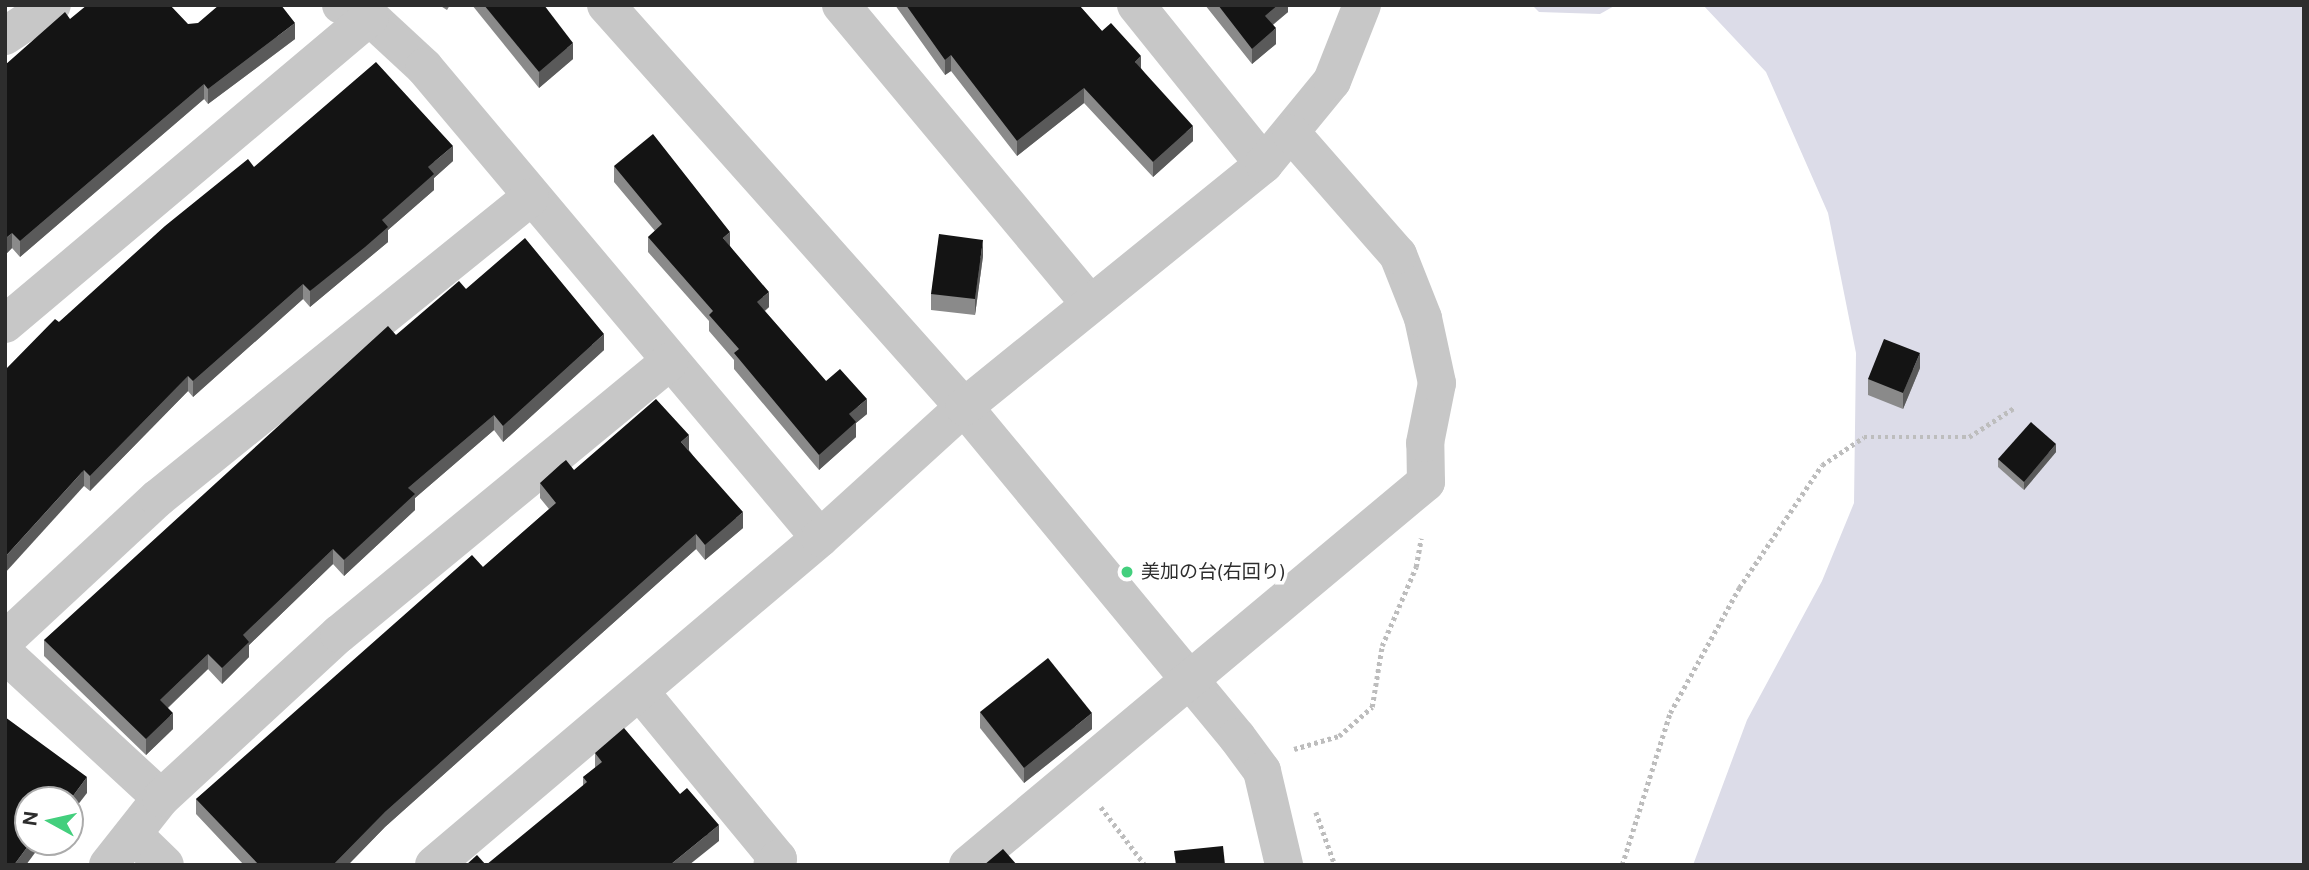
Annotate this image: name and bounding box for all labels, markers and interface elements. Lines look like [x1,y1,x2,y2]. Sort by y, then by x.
place label: 美加の台(右回り) [1141,561,1286,583]
marker: 美加の台(右回り) [1119,564,1135,580]
north arrow [14,786,84,856]
text: N [18,809,42,827]

